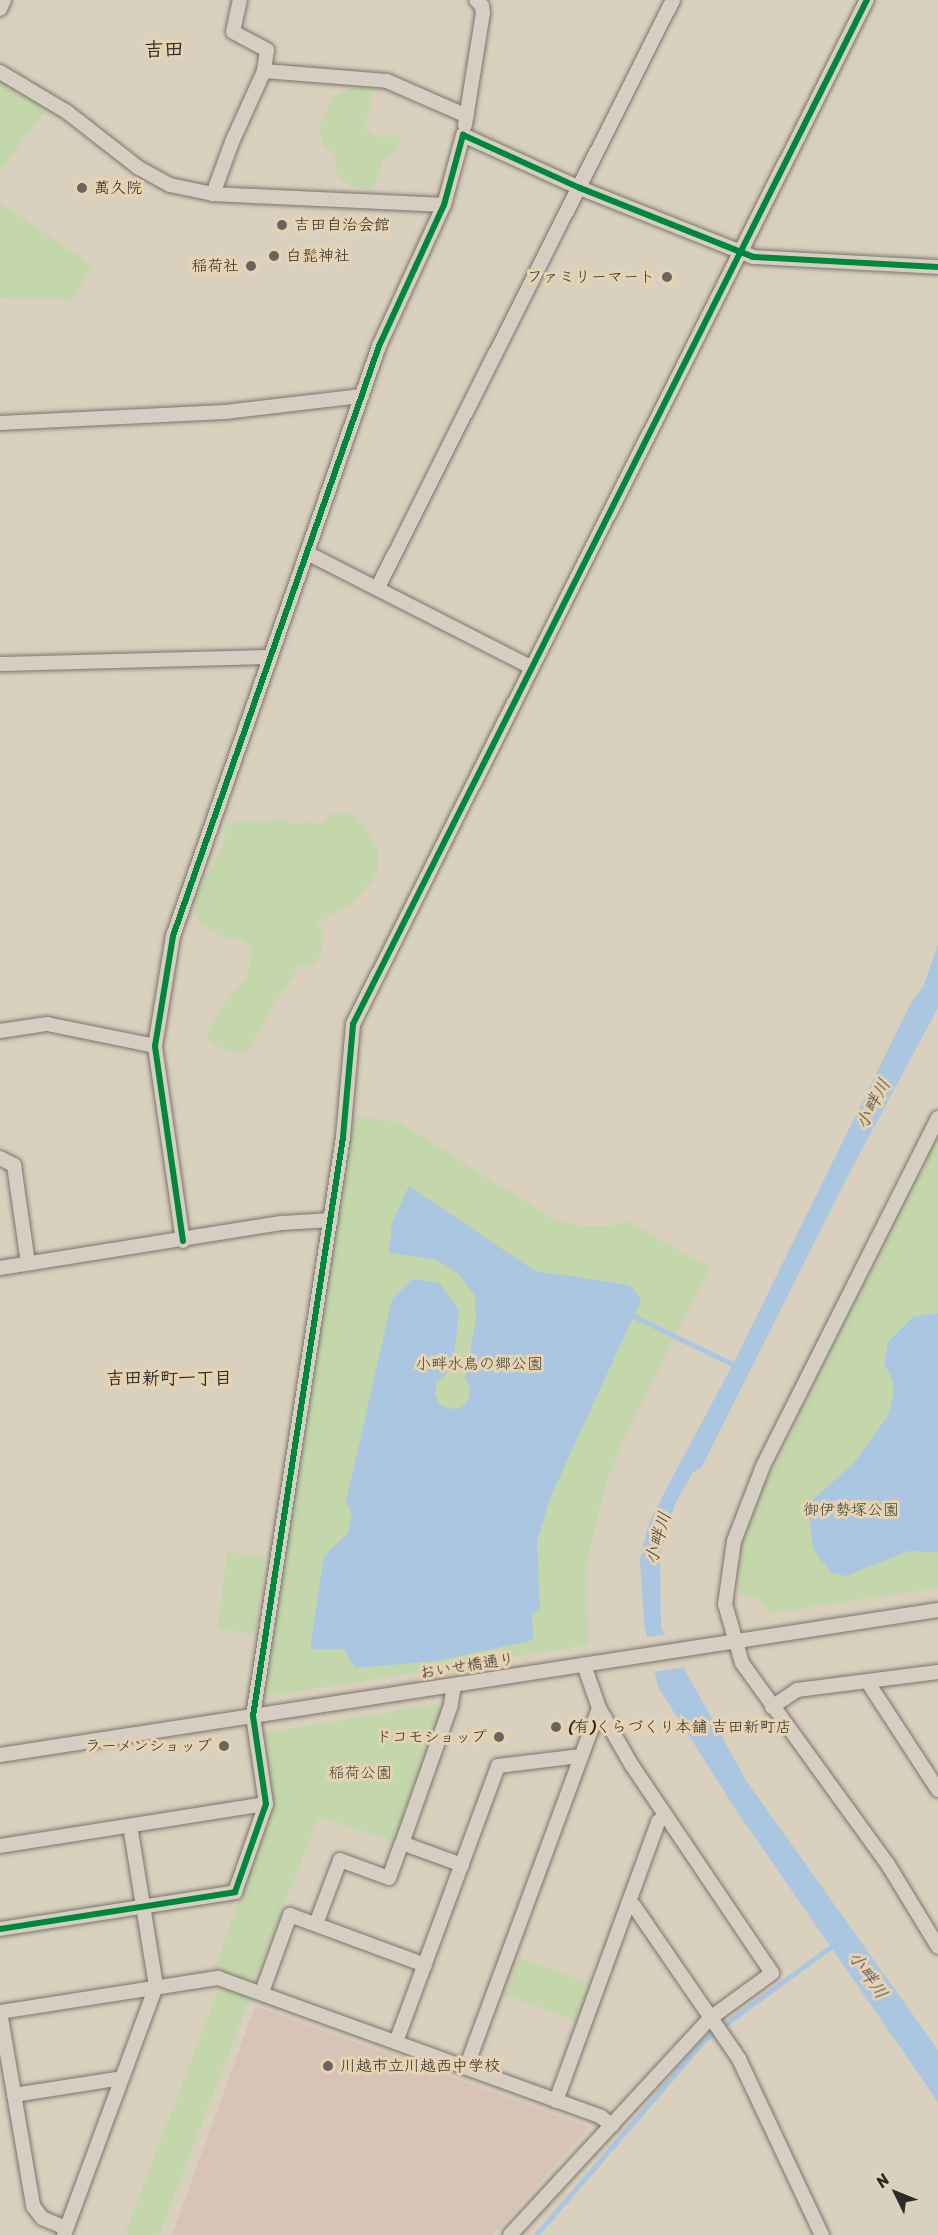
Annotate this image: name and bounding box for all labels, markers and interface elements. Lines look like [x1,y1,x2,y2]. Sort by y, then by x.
district label: 吉田 [144,37,184,61]
place label: 萬久院 [94,178,142,198]
marker: 萬久院 [75,181,89,195]
place label: 吉田自治会館 [294,215,390,235]
marker: 吉田自治会館 [275,218,289,232]
place label: 白髭神社 [286,246,350,266]
marker: 白髭神社 [267,249,281,263]
place label: 稲荷社 [191,256,239,276]
marker: 稲荷社 [244,259,258,273]
place label: ファミリーマート [527,267,655,287]
marker: ファミリーマート [660,270,674,284]
water label: 小畔川 [851,1075,895,1133]
park label: 小畔水鳥の郷公園 [415,1354,543,1374]
district label: 吉田新町一丁目 [106,1367,232,1389]
park label: 御伊勢塚公園 [803,1500,899,1520]
water label: 小畔川 [640,1509,676,1567]
street label: おいせ橋通り [418,1649,516,1683]
place label: (有)くらづくり本舗 吉田新町店 [568,1717,791,1737]
marker: (有)くらづくり本舗 吉田新町店 [549,1720,563,1734]
place label: ドコモショップ [375,1727,487,1747]
marker: ドコモショップ [492,1730,506,1744]
place label: ラーメンショップ [84,1736,212,1756]
marker: ラーメンショップ [217,1739,231,1753]
park label: 稲荷公園 [328,1763,392,1783]
water label: 小畔川 [844,1947,892,2003]
place label: 川越市立川越西中学校 [340,2056,500,2076]
marker: 川越市立川越西中学校 [321,2059,335,2073]
north arrow [866,2163,926,2223]
text: N [868,2166,897,2194]

